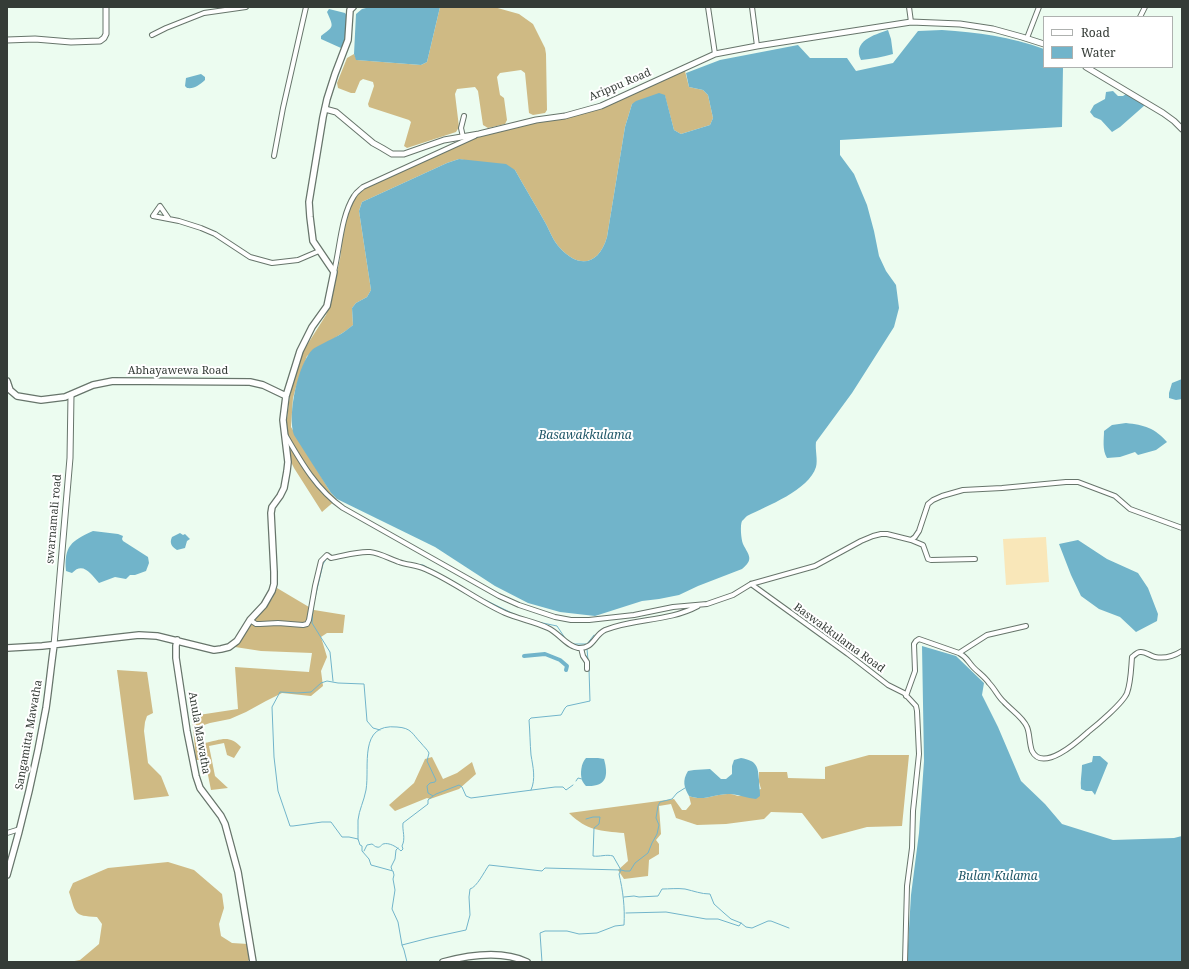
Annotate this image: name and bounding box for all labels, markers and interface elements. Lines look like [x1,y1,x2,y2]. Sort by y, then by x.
legend [1043,16,1173,68]
text: Road [1081,24,1110,41]
text: Water [1081,44,1116,61]
street label: Arippu Road [587,66,653,104]
street label: Abhayawewa Road [128,364,228,378]
water label: Basawakkulama [538,429,632,443]
street label: swarnamali road [44,474,64,564]
street label: Baswakkulama Road [791,600,887,676]
street label: Sangamitta Mawatha [13,679,45,791]
street label: Anula Mawatha [185,691,213,775]
water label: Bulan Kulama [958,870,1038,884]

